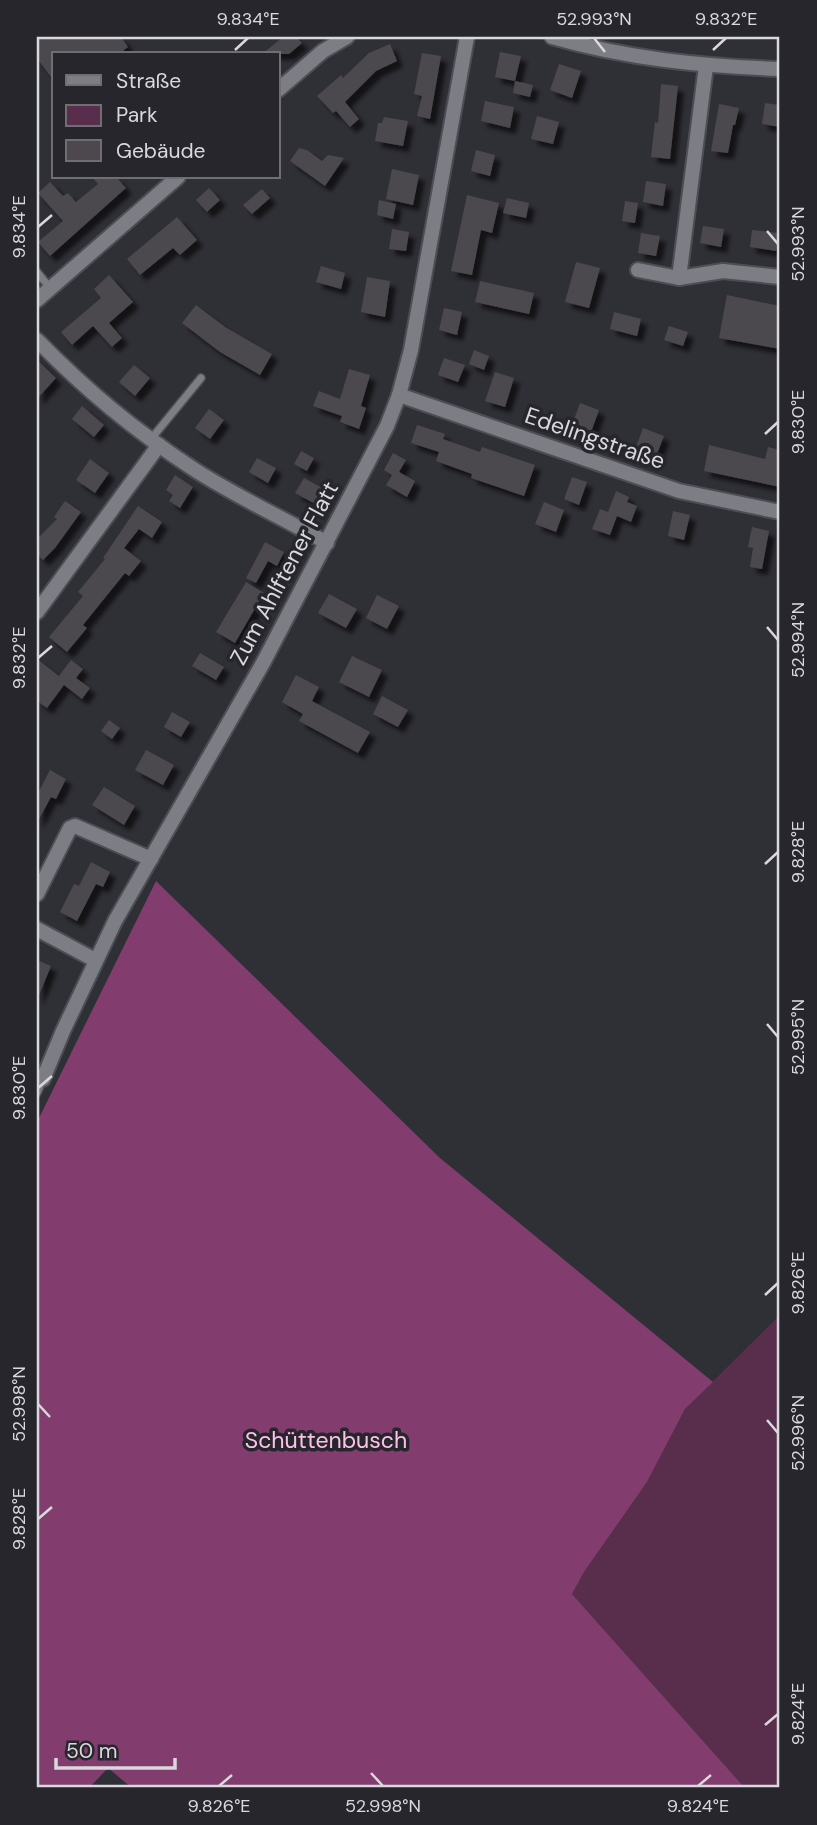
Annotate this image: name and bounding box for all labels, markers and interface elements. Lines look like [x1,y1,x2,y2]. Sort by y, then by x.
text: 9.834°E [216,7,280,31]
text: 52.993°N [556,7,632,31]
text: 9.832°E [695,7,757,31]
legend [52,52,280,178]
text: Straße [116,67,181,95]
text: Park [116,101,158,129]
text: Gebäude [116,137,206,165]
text: 9.834°E [7,195,31,259]
text: 52.993°N [786,206,810,282]
text: 9.830°E [786,390,810,454]
street label: Edelingstraße [521,400,669,476]
street label: Zum Ahlftener Flatt [223,476,345,670]
text: 52.994°N [786,602,810,678]
text: 9.832°E [7,627,31,689]
text: 9.828°E [786,821,810,883]
text: 52.995°N [786,999,810,1075]
text: 9.830°E [7,1056,31,1120]
text: 9.826°E [786,1252,810,1314]
text: 52.998°N [7,1366,31,1442]
text: 52.996°N [786,1395,810,1471]
park label: Schüttenbusch [245,1425,407,1455]
text: 9.828°E [7,1488,31,1550]
text: 9.824°E [786,1683,810,1745]
scale bar [56,1727,175,1771]
text: 50 m [66,1737,117,1765]
text: 9.826°E [188,1794,250,1818]
text: 52.998°N [345,1794,421,1818]
text: 9.824°E [667,1794,729,1818]

